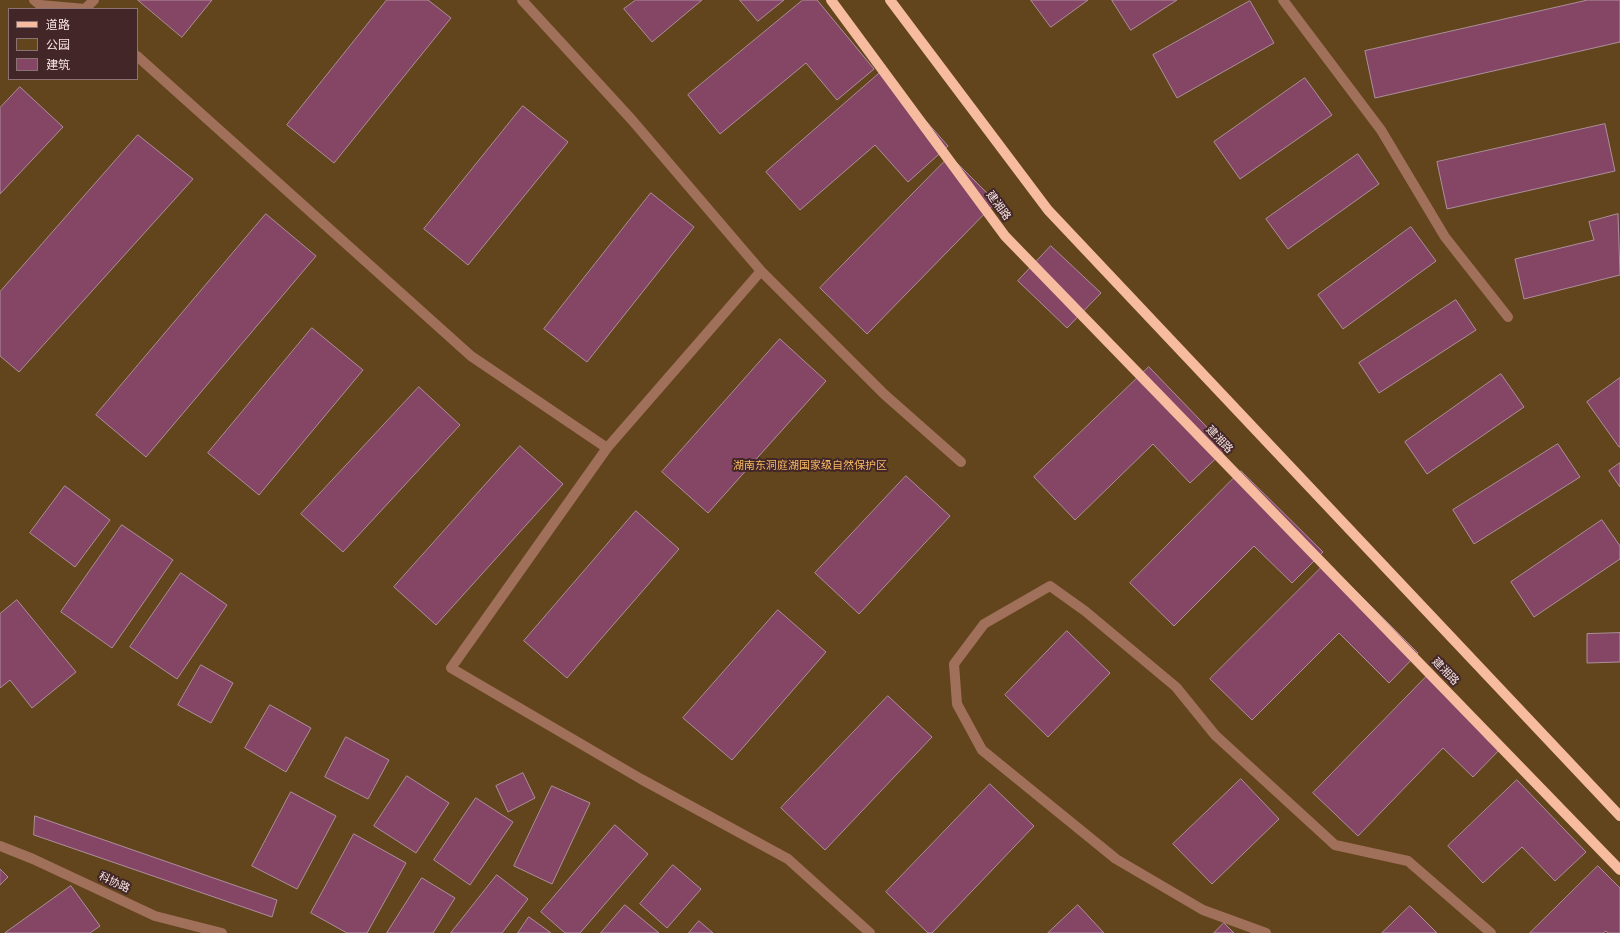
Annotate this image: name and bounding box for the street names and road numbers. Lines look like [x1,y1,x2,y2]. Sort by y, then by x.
street label: 建湘路 [983,189,1013,223]
street label: 建湘路 [1203,424,1235,456]
street label: 建湘路 [1429,656,1461,688]
street label: 科协路 [96,870,132,896]

